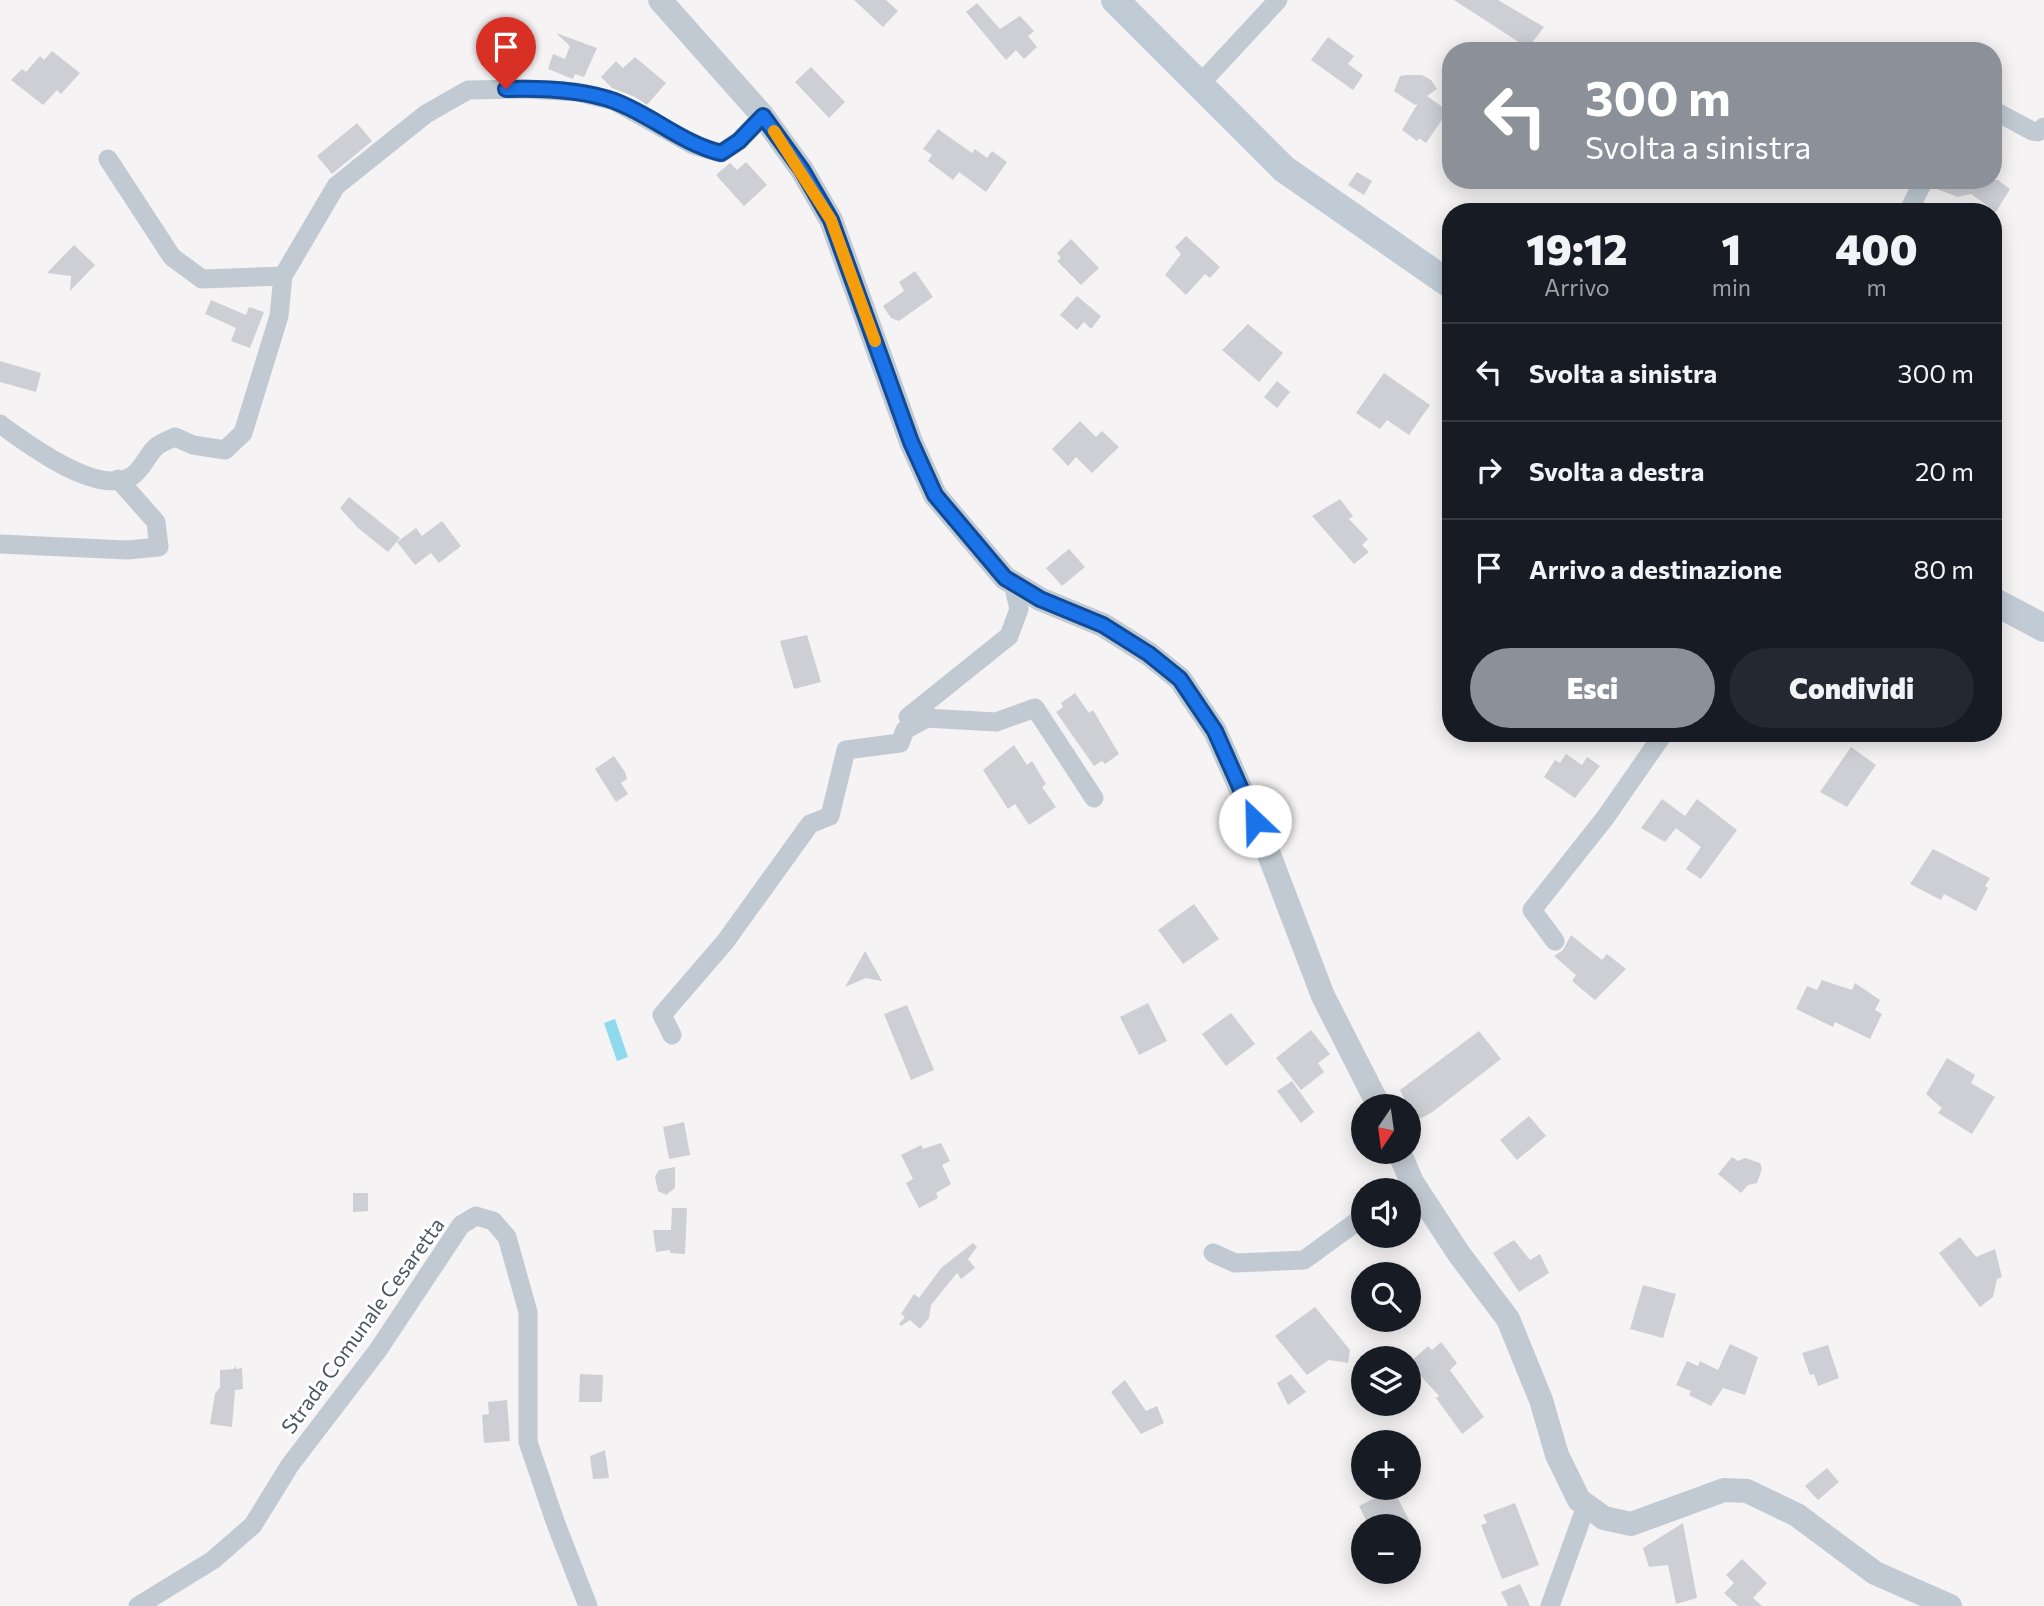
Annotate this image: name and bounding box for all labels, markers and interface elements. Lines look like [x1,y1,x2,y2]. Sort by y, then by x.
pin [476,17,536,89]
icon: arrive [487,28,525,66]
text: 300 m [1585,66,1731,126]
icon: left [1470,70,1561,161]
text: Svolta a sinistra [1585,126,1811,166]
text: 19:12 [1526,222,1628,274]
text: 1 [1722,222,1741,274]
text: 400 [1835,222,1918,274]
text: Arrivo [1544,273,1610,301]
text: min [1712,273,1751,301]
text: m [1866,273,1887,301]
icon: left [1470,353,1508,391]
text: Svolta a sinistra [1529,357,1717,388]
text: 300 m [1898,357,1974,388]
icon: right [1470,451,1508,489]
text: Svolta a destra [1529,455,1704,486]
text: 20 m [1915,455,1974,486]
icon: arrive [1470,549,1508,587]
text: Arrivo a destinazione [1529,553,1782,584]
text: 80 m [1914,553,1974,584]
button: Esci [1470,648,1715,728]
button: Condividi [1729,648,1974,728]
position arrow [1218,784,1292,858]
north arrow [1351,1094,1421,1164]
map controls [1351,1094,1421,1584]
button: sound [1351,1178,1421,1248]
street label: Strada Comunale Cesaretta [275,1212,449,1438]
button: search [1351,1262,1421,1332]
button: layers [1351,1346,1421,1416]
button: + [1351,1430,1421,1500]
button: − [1351,1514,1421,1584]

